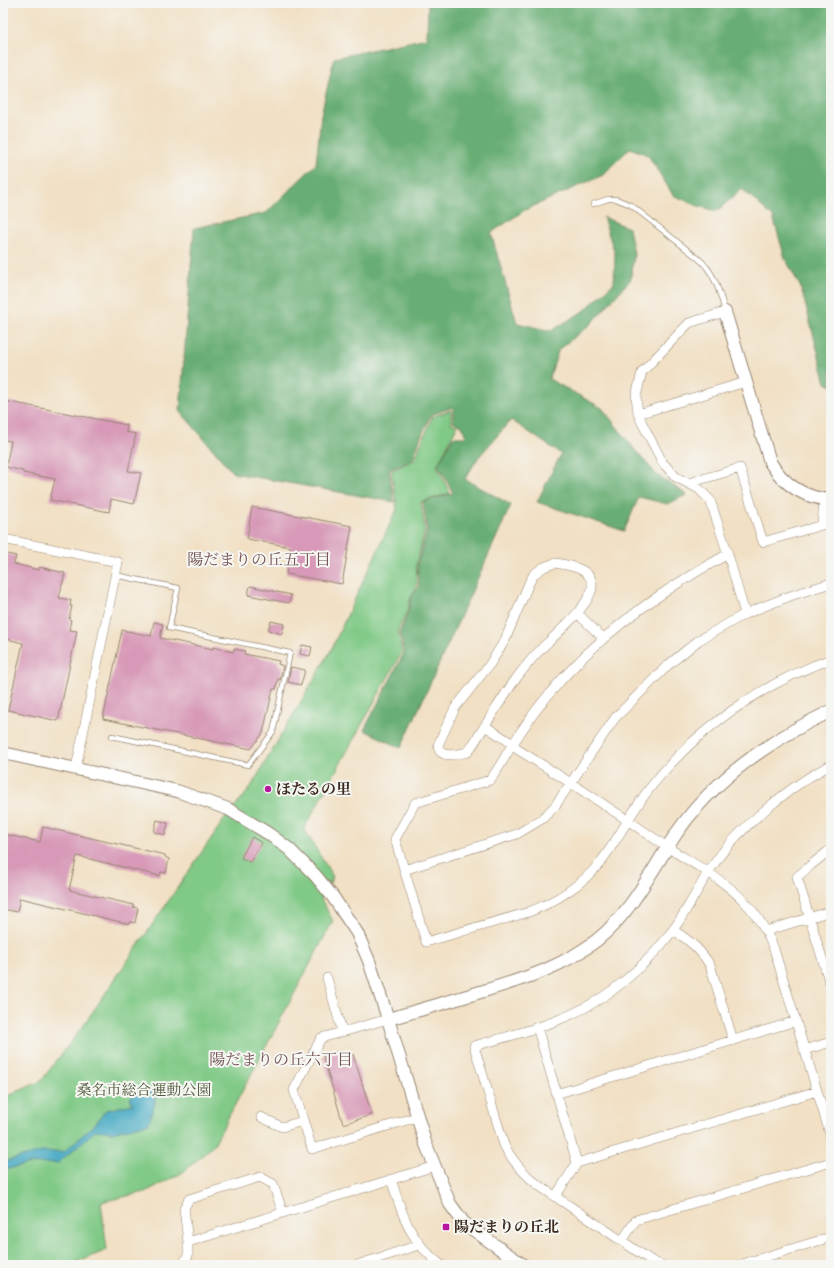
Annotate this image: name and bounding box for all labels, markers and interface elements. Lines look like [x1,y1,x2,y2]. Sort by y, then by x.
district label: 陽だまりの丘五丁目 [187,550,331,569]
place label: ほたるの里 [276,780,351,798]
marker: ほたるの里 [263,784,273,794]
district label: 陽だまりの丘六丁目 [209,1050,353,1069]
park label: 桑名市総合運動公園 [76,1081,212,1099]
place label: 陽だまりの丘北 [454,1218,559,1236]
marker: 陽だまりの丘北 [441,1222,451,1232]

